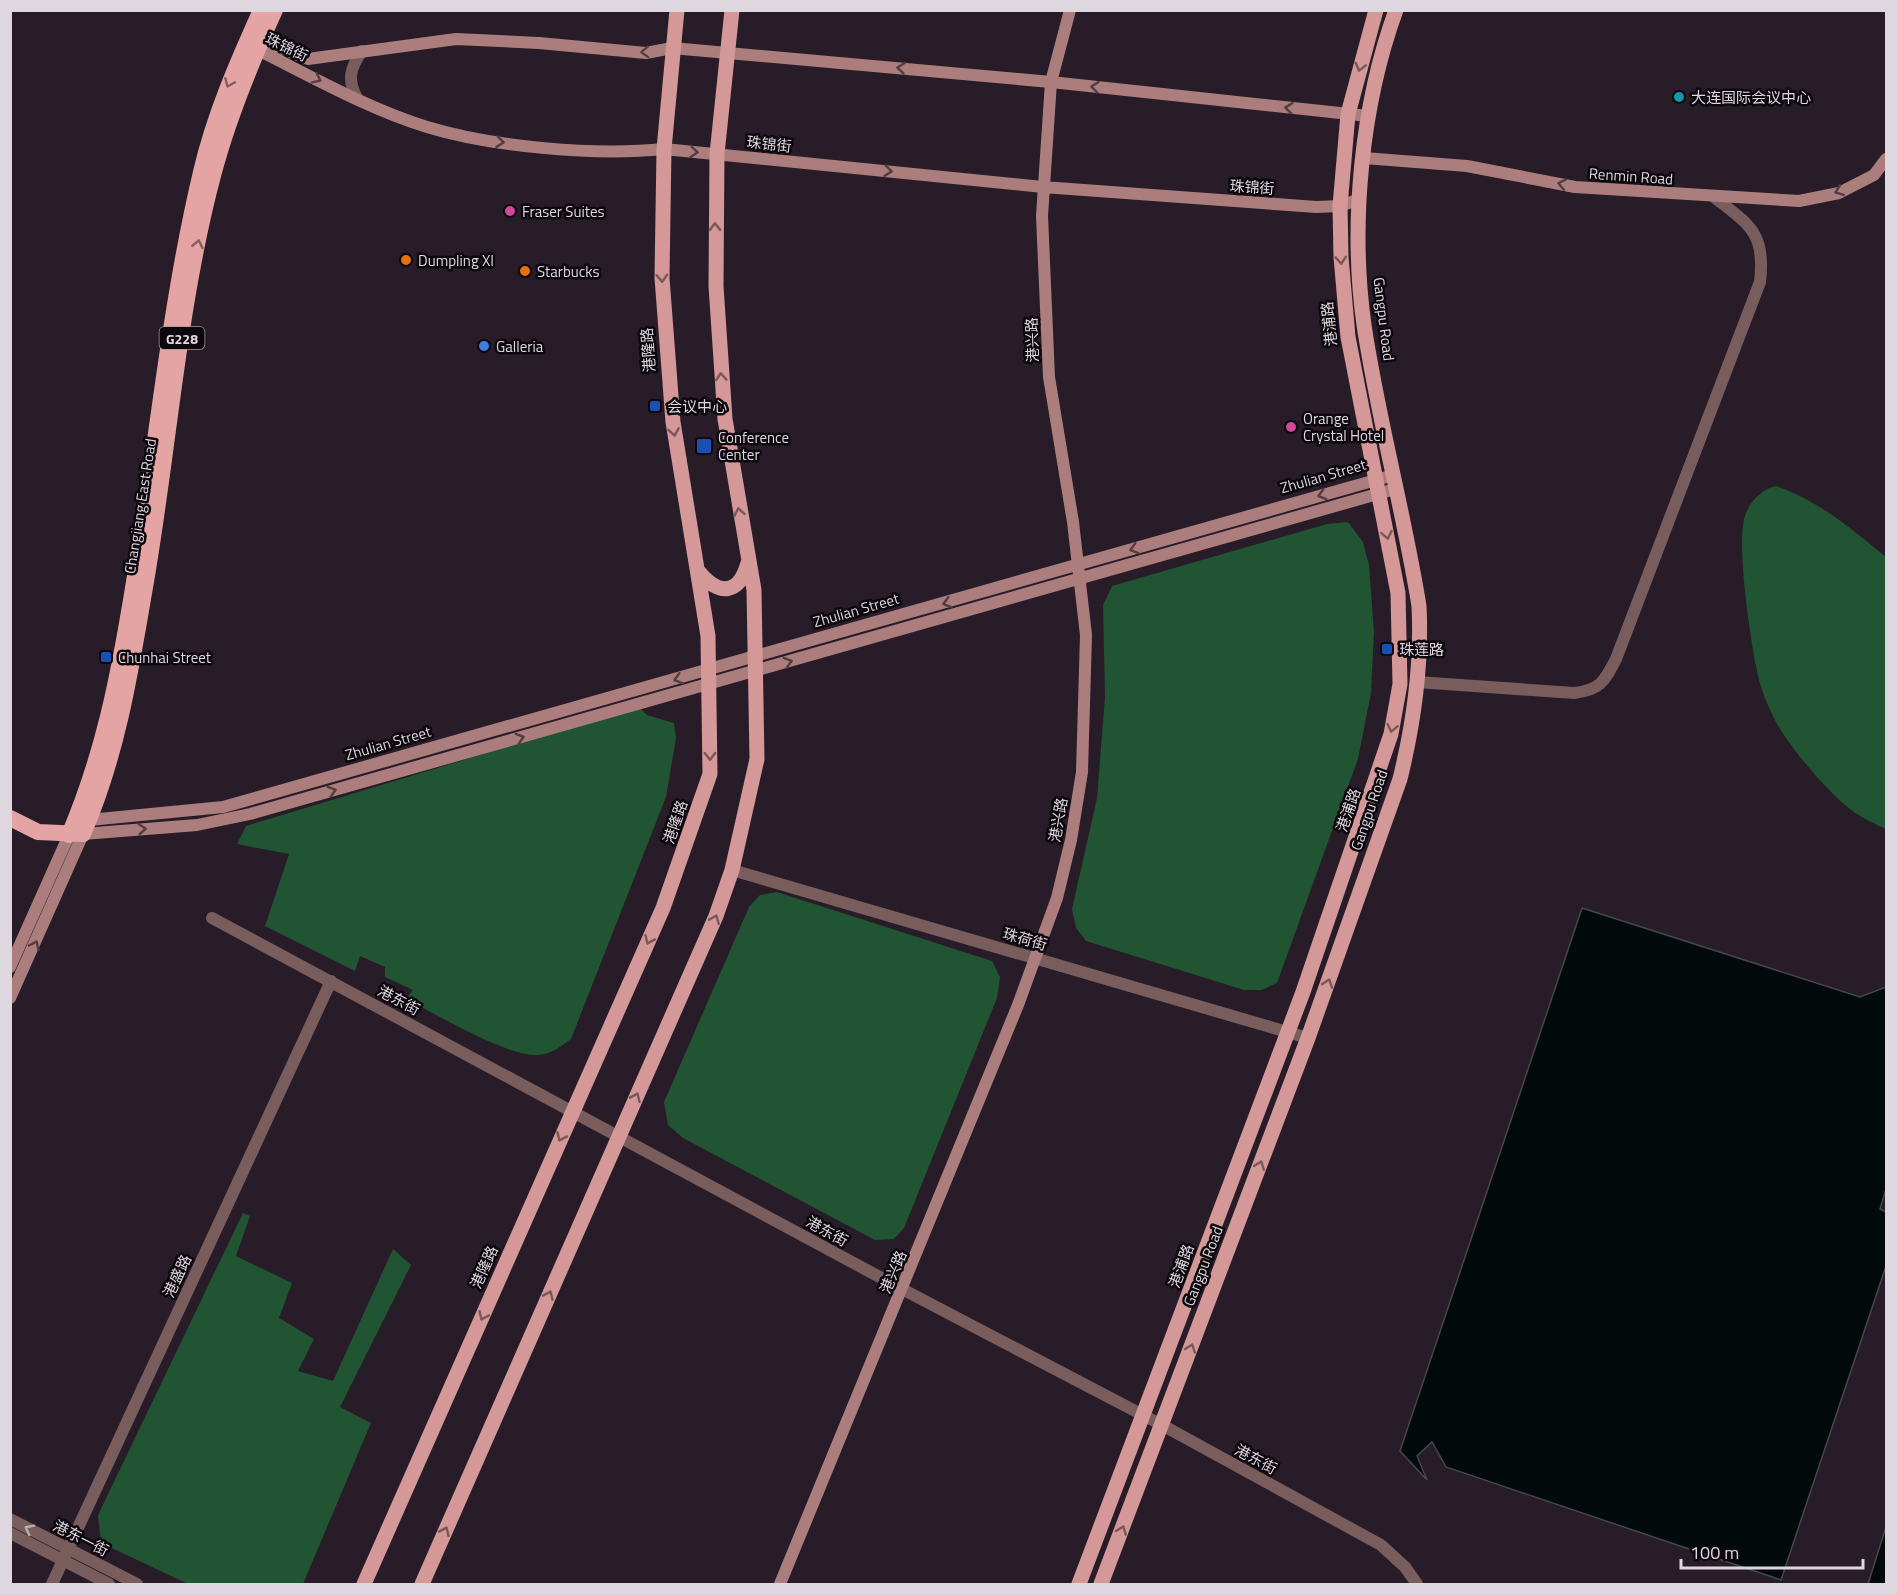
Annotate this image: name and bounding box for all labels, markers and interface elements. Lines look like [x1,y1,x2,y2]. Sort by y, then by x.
street label: 珠锦街 [262,27,312,67]
one-way arrow [640,45,649,58]
one-way arrow [1355,61,1368,71]
one-way arrow [897,62,906,75]
one-way arrow [310,71,321,83]
one-way arrow [224,77,236,88]
one-way arrow [1091,81,1100,94]
place label: 大连国际会议中心 [1691,86,1811,109]
marker: 大连国际会议中心 [1672,90,1686,104]
one-way arrow [1285,102,1294,115]
street label: 珠锦街 [745,130,793,158]
one-way arrow [495,135,505,148]
one-way arrow [690,145,699,158]
street label: Renmin Road [1588,162,1674,190]
one-way arrow [884,164,893,177]
street label: 珠锦街 [1229,174,1275,200]
one-way arrow [1558,178,1568,191]
one-way arrow [1835,184,1845,197]
place label: Fraser Suites [522,200,605,223]
marker: Fraser Suites [503,204,517,218]
one-way arrow [708,223,721,232]
one-way arrow [191,240,204,250]
place label: Dumpling XI [418,249,494,272]
marker: Dumpling XI [399,253,413,267]
one-way arrow [1334,255,1347,264]
place label: Starbucks [537,260,600,283]
marker: Starbucks [518,264,532,278]
one-way arrow [656,273,668,282]
street label: Gangpu Road [1367,276,1401,362]
street label: 港浦路 [1315,300,1343,348]
street label: 港兴路 [1020,317,1044,363]
road number: G228 [160,327,204,349]
street label: 港隆路 [635,327,661,373]
place label: Galleria [496,335,544,358]
marker: Galleria [477,339,491,353]
one-way arrow [715,372,728,381]
place label: 会议中心 [667,395,727,418]
marker: 会议中心 [648,399,662,413]
place label: Orange Crystal Hotel [1303,407,1384,447]
marker: Orange Crystal Hotel [1284,420,1298,434]
place label: Conference Center [718,426,789,466]
one-way arrow [668,428,680,437]
street label: Changjiang East Road [118,437,162,575]
marker: Conference Center [695,437,713,455]
street label: Zhulian Street [1277,453,1369,499]
one-way arrow [1317,488,1328,500]
one-way arrow [733,508,746,518]
one-way arrow [1380,529,1393,539]
one-way arrow [1129,542,1140,554]
street label: Zhulian Street [810,587,902,633]
one-way arrow [942,596,953,608]
place label: 珠莲路 [1399,638,1444,661]
marker: 珠莲路 [1380,642,1394,656]
place label: Chunhai Street [118,646,212,669]
marker: Chunhai Street [99,650,113,664]
one-way arrow [782,657,793,669]
one-way arrow [674,672,684,684]
street label: Zhulian Street [342,720,434,766]
one-way arrow [1386,722,1399,732]
one-way arrow [514,733,525,745]
one-way arrow [704,752,716,761]
street label: Gangpu Road [1344,766,1394,854]
street label: 港浦路 [1330,785,1366,835]
one-way arrow [326,786,337,798]
street label: 港兴路 [1043,796,1073,844]
street label: 港隆路 [657,797,693,847]
one-way arrow [137,823,146,836]
one-way arrow [708,914,720,925]
street label: 珠荷街 [1000,922,1050,956]
one-way arrow [644,933,656,944]
one-way arrow [28,941,40,952]
one-way arrow [1320,978,1333,988]
street label: 港东街 [374,979,424,1021]
one-way arrow [629,1093,641,1104]
one-way arrow [557,1131,569,1142]
one-way arrow [1253,1161,1266,1171]
street label: 港东街 [802,1210,852,1252]
street label: Gangpu Road [1177,1223,1229,1309]
street label: 港浦路 [1162,1241,1200,1291]
street label: 港隆路 [464,1242,504,1292]
street label: 港兴路 [874,1247,912,1297]
street label: 港盛路 [157,1251,197,1301]
one-way arrow [542,1290,554,1301]
one-way arrow [478,1309,490,1320]
one-way arrow [1184,1343,1197,1354]
street label: 港东街 [1231,1438,1281,1480]
street label: 港东一街 [49,1514,113,1562]
one-way arrow [25,1525,36,1536]
one-way arrow [1114,1525,1127,1536]
one-way arrow [438,1526,450,1537]
scale bar [1681,1532,1862,1570]
text: 100 m [1690,1539,1739,1566]

